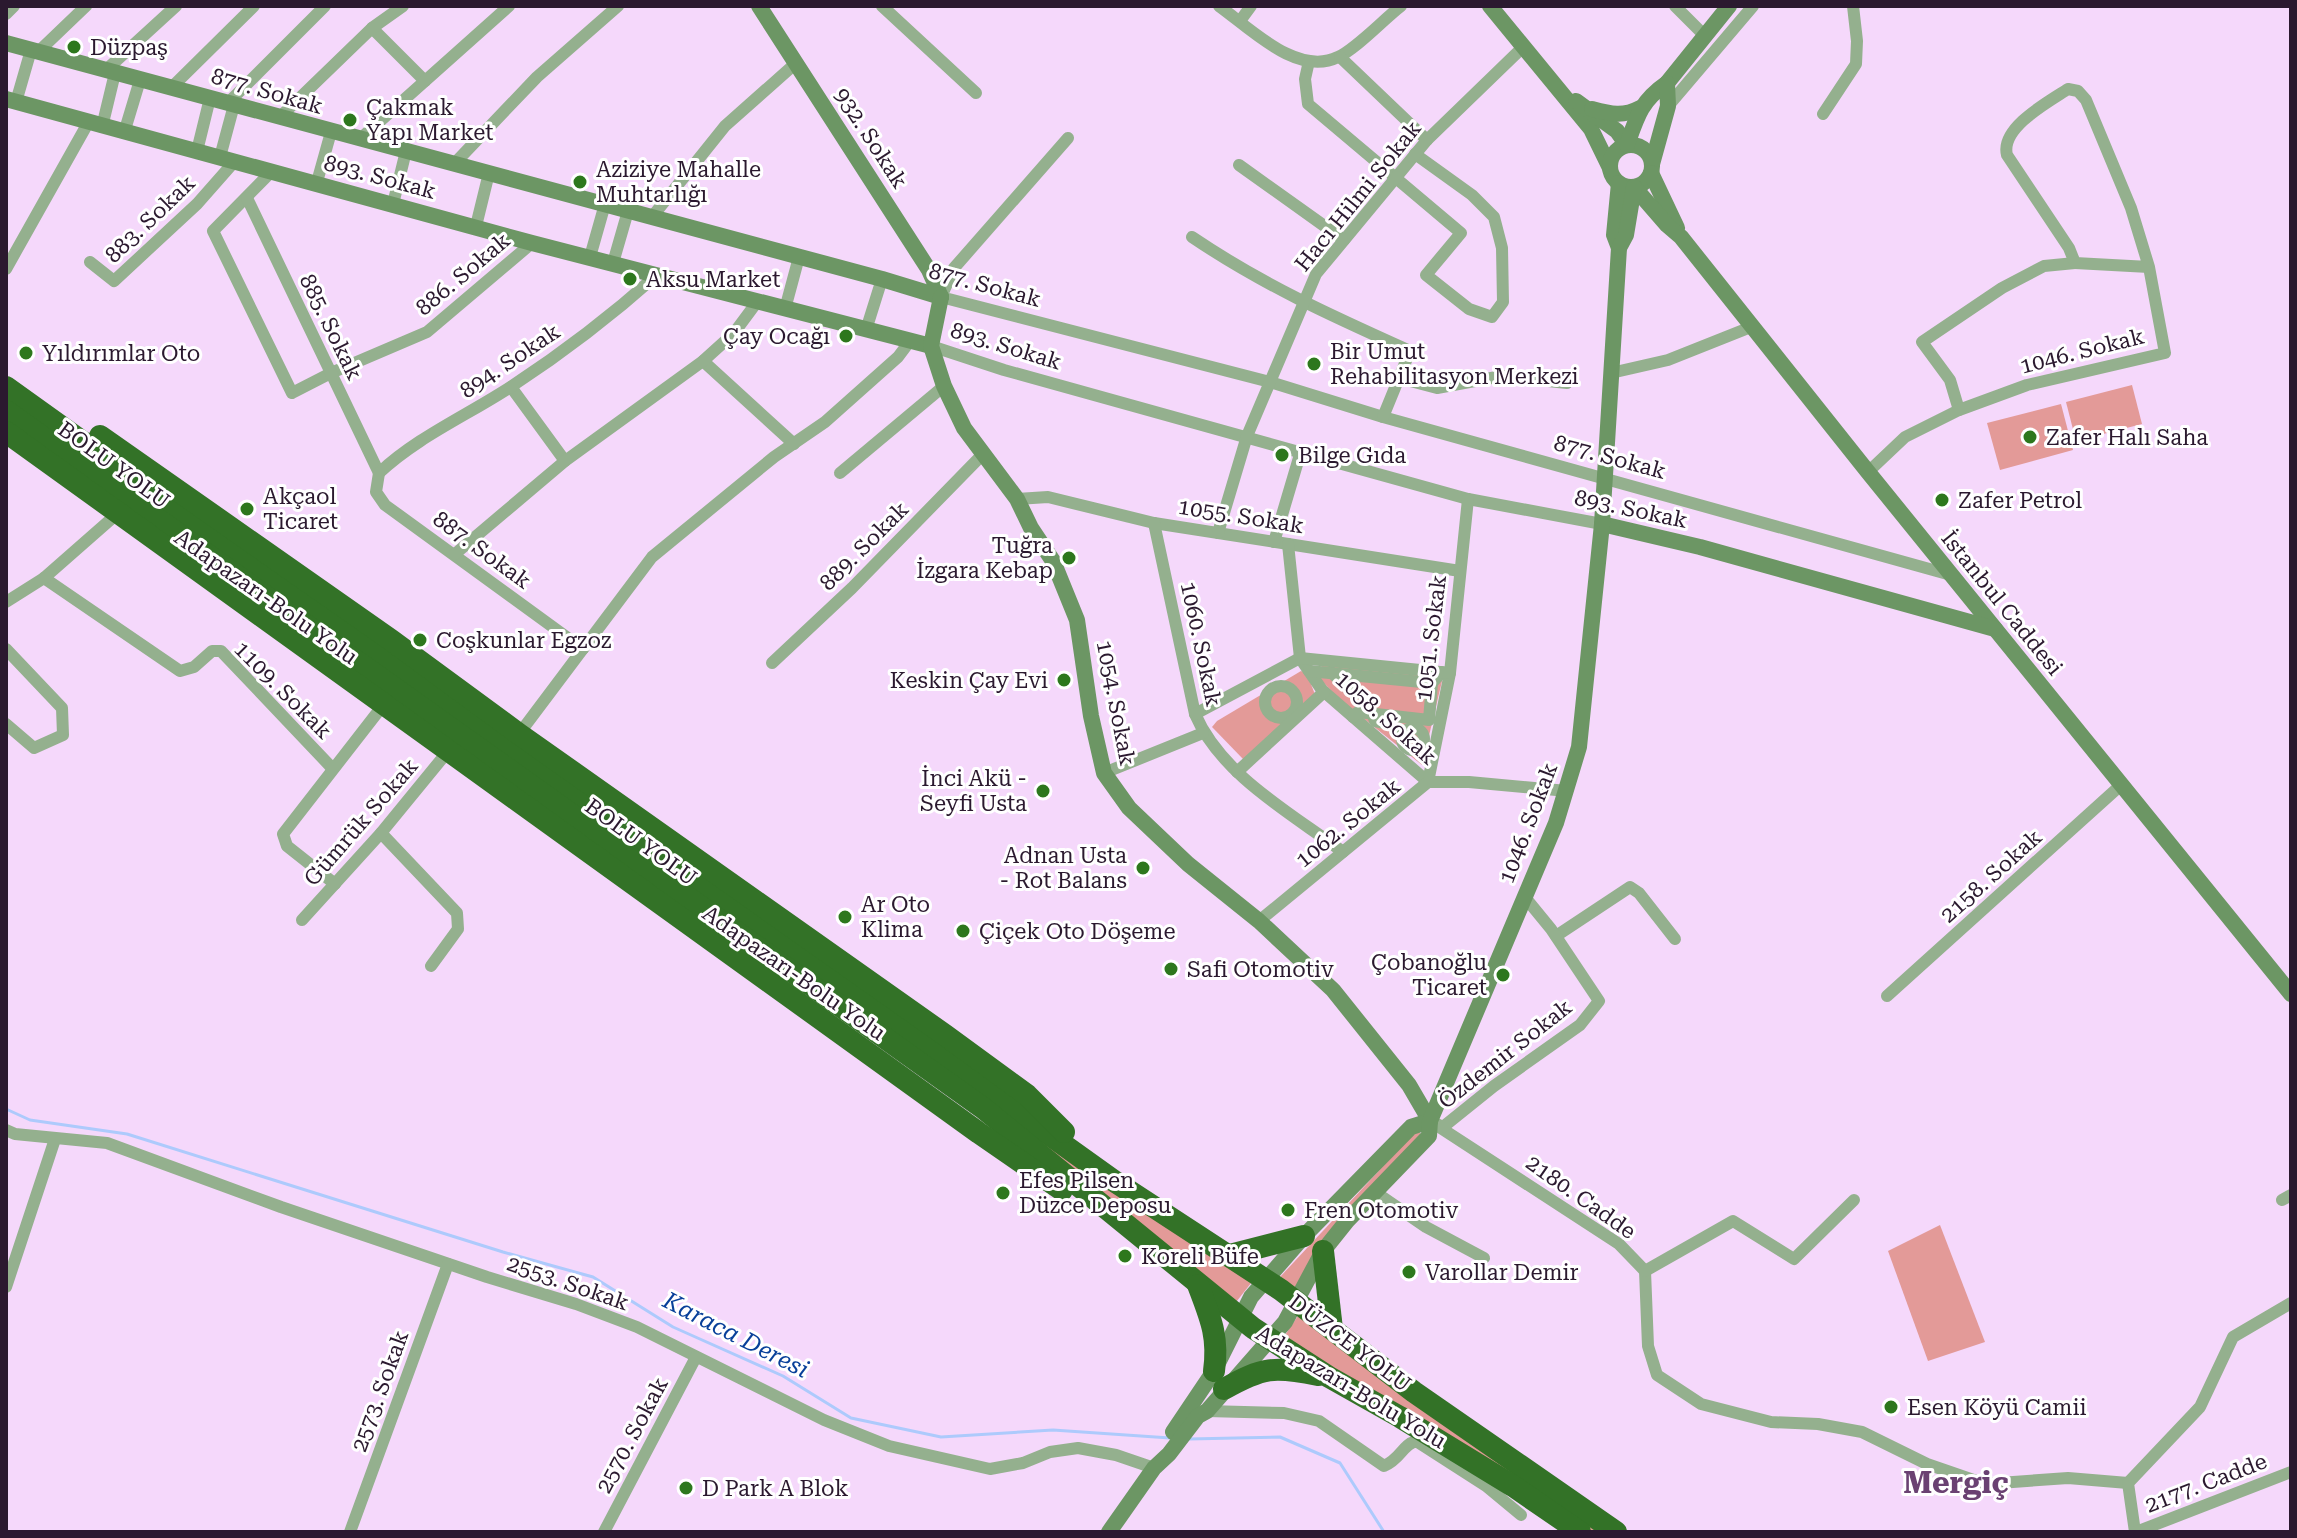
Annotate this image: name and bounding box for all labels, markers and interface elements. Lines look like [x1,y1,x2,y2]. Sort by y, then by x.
place label: Düzpaş [90,35,168,60]
marker: Düzpaş [65,38,83,56]
street label: 877. Sokak [208,63,326,119]
street label: 932. Sokak [829,83,913,193]
place label: Çakmak Yapı Market [366,95,494,145]
marker: Çakmak Yapı Market [341,111,359,129]
street label: Hacı Hilmi Sokak [1290,116,1426,276]
street label: 893. Sokak [321,150,439,204]
place label: Aziziye Mahalle Muhtarlığı [596,157,761,207]
street label: 883. Sokak [100,170,200,268]
marker: Aziziye Mahalle Muhtarlığı [571,173,589,191]
street label: 886. Sokak [411,228,515,320]
street label: 877. Sokak [926,258,1044,312]
place label: Aksu Market [646,267,780,292]
street label: 885. Sokak [295,270,367,384]
marker: Aksu Market [621,270,639,288]
street label: 893. Sokak [947,317,1065,375]
street label: 894. Sokak [455,319,565,403]
street label: 1046. Sokak [2017,323,2147,379]
place label: Çay Ocağı [723,324,830,349]
marker: Çay Ocağı [837,327,855,345]
place label: Bir Umut Rehabilitasyon Merkezi [1330,339,1579,389]
place label: Yıldırımlar Oto [42,341,200,366]
marker: Yıldırımlar Oto [17,344,35,362]
marker: Bir Umut Rehabilitasyon Merkezi [1305,355,1323,373]
street label: BOLU YOLU [53,416,175,514]
place label: Zafer Halı Saha [2046,425,2208,450]
marker: Zafer Halı Saha [2021,428,2039,446]
street label: 877. Sokak [1551,430,1669,484]
place label: Bilge Gıda [1298,443,1406,468]
marker: Bilge Gıda [1273,446,1291,464]
place label: Akçaol Ticaret [263,484,338,534]
street label: 893. Sokak [1572,485,1690,533]
place label: Zafer Petrol [1958,488,2082,513]
marker: Zafer Petrol [1933,491,1951,509]
street label: 1055. Sokak [1176,494,1306,538]
street label: 889. Sokak [815,497,913,595]
marker: Akçaol Ticaret [238,500,256,518]
street label: 887. Sokak [428,506,536,594]
street label: Adapazarı-Bolu Yolu [170,524,362,670]
street label: İstanbul Caddesi [1936,525,2069,680]
place label: Tuğra İzgara Kebap [916,533,1053,583]
marker: Tuğra İzgara Kebap [1060,549,1078,567]
street label: 1051. Sokak [1411,573,1451,703]
street label: 1060. Sokak [1176,579,1226,709]
place label: Coşkunlar Egzoz [436,628,611,653]
marker: Coşkunlar Egzoz [411,631,429,649]
street label: 1109. Sokak [229,636,337,744]
street label: 1054. Sokak [1092,638,1140,768]
street label: 1058. Sokak [1330,666,1442,770]
place label: Keskin Çay Evi [890,668,1048,693]
marker: Keskin Çay Evi [1055,671,1073,689]
street label: Gümrük Sokak [299,753,423,891]
street label: 1046. Sokak [1494,759,1562,887]
place label: İnci Akü - Seyfi Usta [920,765,1027,816]
street label: 1062. Sokak [1291,773,1405,873]
marker: İnci Akü - Seyfi Usta [1034,782,1052,800]
street label: BOLU YOLU [580,793,702,891]
street label: 2158. Sokak [1935,824,2047,928]
place label: Adnan Usta - Rot Balans [1000,843,1127,893]
marker: Adnan Usta - Rot Balans [1134,859,1152,877]
place label: Ar Oto Klima [861,892,930,942]
street label: Adapazarı-Bolu Yolu [698,900,890,1046]
marker: Ar Oto Klima [836,908,854,926]
place label: Çiçek Oto Döşeme [979,919,1176,944]
marker: Çiçek Oto Döşeme [954,922,972,940]
place label: Çobanoğlu Ticaret [1371,950,1487,1000]
place label: Safi Otomotiv [1187,957,1334,982]
marker: Safi Otomotiv [1162,960,1180,978]
marker: Çobanoğlu Ticaret [1494,966,1512,984]
street label: Özdemir Sokak [1433,993,1577,1114]
street label: 2180. Cadde [1521,1150,1641,1244]
place label: Efes Pilsen Düzce Deposu [1019,1168,1171,1218]
marker: Efes Pilsen Düzce Deposu [994,1184,1012,1202]
place label: Fren Otomotiv [1304,1198,1459,1223]
marker: Fren Otomotiv [1279,1201,1297,1219]
place label: Koreli Büfe [1141,1244,1259,1269]
marker: Koreli Büfe [1116,1247,1134,1265]
street label: 2553. Sokak [504,1250,632,1316]
place label: Varollar Demir [1425,1260,1579,1285]
marker: Varollar Demir [1400,1263,1418,1281]
water label: Karaca Deresi [658,1286,814,1384]
street label: DÜZCE YOLU [1284,1288,1417,1397]
street label: Adapazarı-Bolu Yolu [1251,1320,1451,1454]
street label: 2573. Sokak [347,1327,413,1455]
street label: 2570. Sokak [591,1373,673,1497]
place label: Esen Köyü Camii [1907,1395,2086,1420]
marker: Esen Köyü Camii [1882,1398,1900,1416]
street label: 2177. Cadde [2142,1448,2270,1518]
district label: Mergiç [1903,1465,2009,1500]
place label: D Park A Blok [702,1476,849,1501]
marker: D Park A Blok [677,1479,695,1497]

